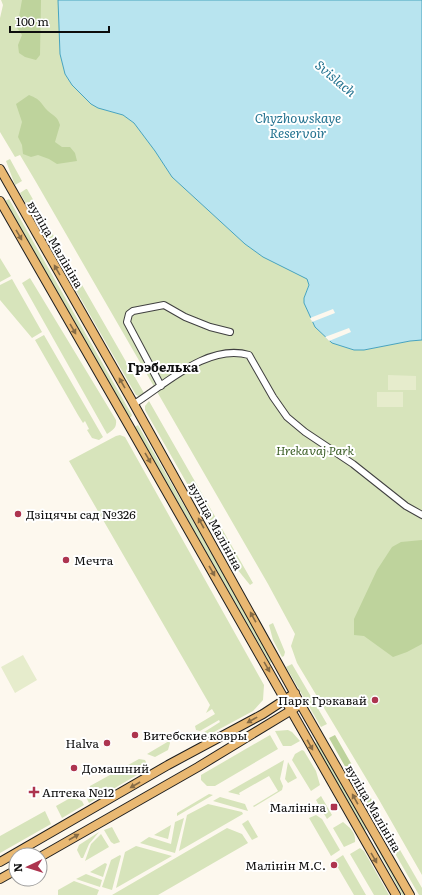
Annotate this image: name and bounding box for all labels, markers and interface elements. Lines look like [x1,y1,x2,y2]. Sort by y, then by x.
scale bar [10,8,109,34]
text: 100 m [16,12,49,30]
water label: Svislach [311,55,361,101]
water label: Chyzhowskaye Reservoir [255,108,341,142]
street label: вуліца Малініна [24,197,89,292]
one-way arrow [16,229,23,241]
one-way arrow [54,264,61,276]
one-way arrow [69,323,76,335]
district label: Грэбелька [128,357,199,376]
one-way arrow [118,377,125,389]
park label: Hrekavaj Park [276,441,354,459]
one-way arrow [144,452,151,464]
street label: вуліца Малініна [184,479,248,574]
place label: Дзіцячы сад №326 [26,505,136,523]
marker: Дзіцячы сад №326 [13,509,23,519]
one-way arrow [197,517,204,529]
place label: Мечта [74,551,114,569]
marker: Мечта [61,555,71,565]
one-way arrow [209,565,216,577]
one-way arrow [249,611,256,623]
one-way arrow [263,661,270,673]
place label: Парк Грэкавай [278,691,367,709]
marker: Парк Грэкавай [370,695,380,705]
one-way arrow [246,717,257,723]
place label: Витебские ковры [143,726,247,744]
marker: Витебские ковры [130,730,140,740]
place label: Halva [65,734,100,752]
marker: Halva [102,738,112,748]
one-way arrow [307,739,314,751]
place label: Домашний [82,759,149,777]
street label: вуліца Малініна [342,761,407,856]
marker: Домашний [69,763,79,773]
one-way arrow [129,781,141,788]
place label: Аптека №12 [42,783,114,801]
marker: Аптека №12 [29,787,39,797]
one-way arrow [352,793,358,805]
place label: Малініна [269,798,327,816]
marker: Малініна [329,802,339,812]
one-way arrow [68,834,80,841]
north arrow [8,847,48,887]
one-way arrow [371,852,378,864]
place label: Малінін М.С. [245,856,326,874]
marker: Малінін М.С. [329,860,339,870]
text: N [9,863,25,873]

